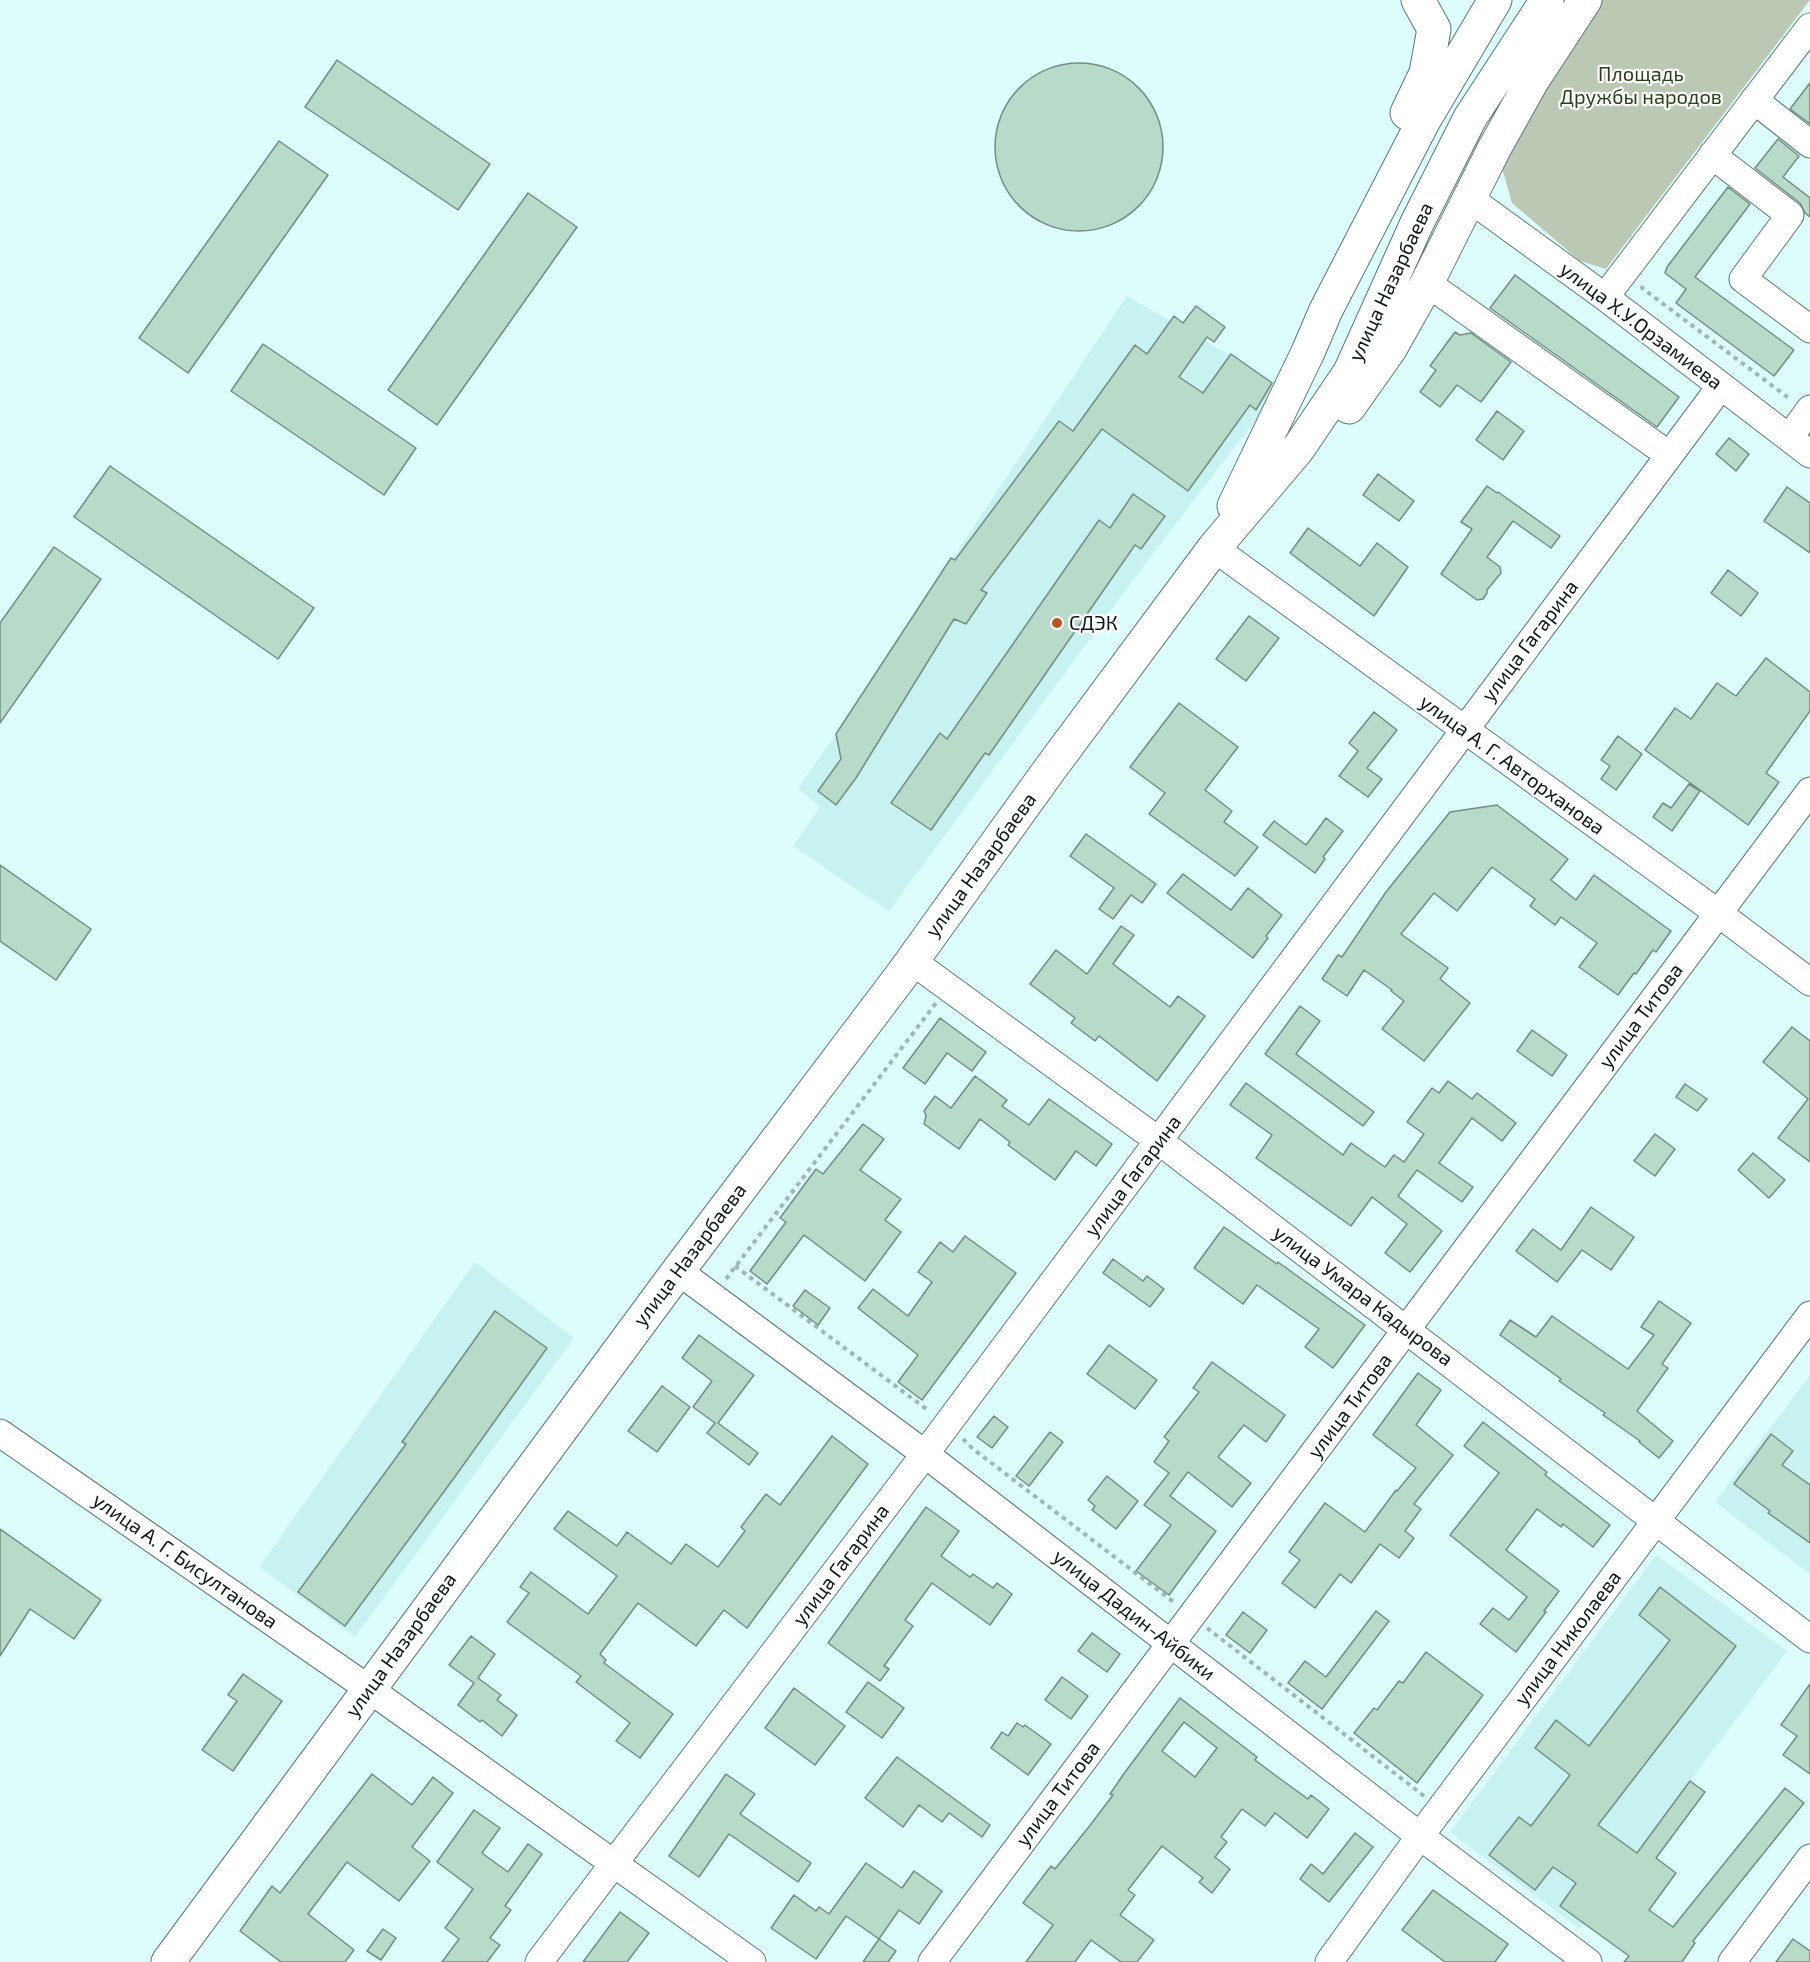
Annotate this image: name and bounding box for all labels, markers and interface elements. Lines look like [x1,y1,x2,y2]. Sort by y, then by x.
park label: Площадь Дружбы народов [1560,62,1722,109]
street label: улица Назарбаева [1344,199,1438,365]
street label: улица Х.У.Орзамиева [1555,257,1727,395]
street label: улица Гагарина [1477,576,1583,706]
place label: СДЭК [1069,611,1118,635]
marker: СДЭК [1050,616,1064,630]
street label: улица А. Г. Авторханова [1415,690,1609,840]
street label: улица Назарбаева [921,788,1041,942]
street label: улица Титова [1594,959,1688,1073]
street label: улица Гагарина [1080,1111,1186,1241]
street label: улица Назарбаева [628,1179,752,1331]
street label: улица Умара Кадырова [1269,1221,1457,1371]
street label: улица Титова [1303,1349,1397,1463]
street label: улица А. Г. Бисултанова [88,1488,282,1634]
street label: улица Гагарина [788,1500,894,1630]
street label: улица Дадин-Айбики [1048,1544,1220,1686]
street label: улица Николаева [1510,1566,1626,1710]
street label: улица Назарбаева [341,1568,461,1722]
street label: улица Титова [1011,1737,1105,1851]

